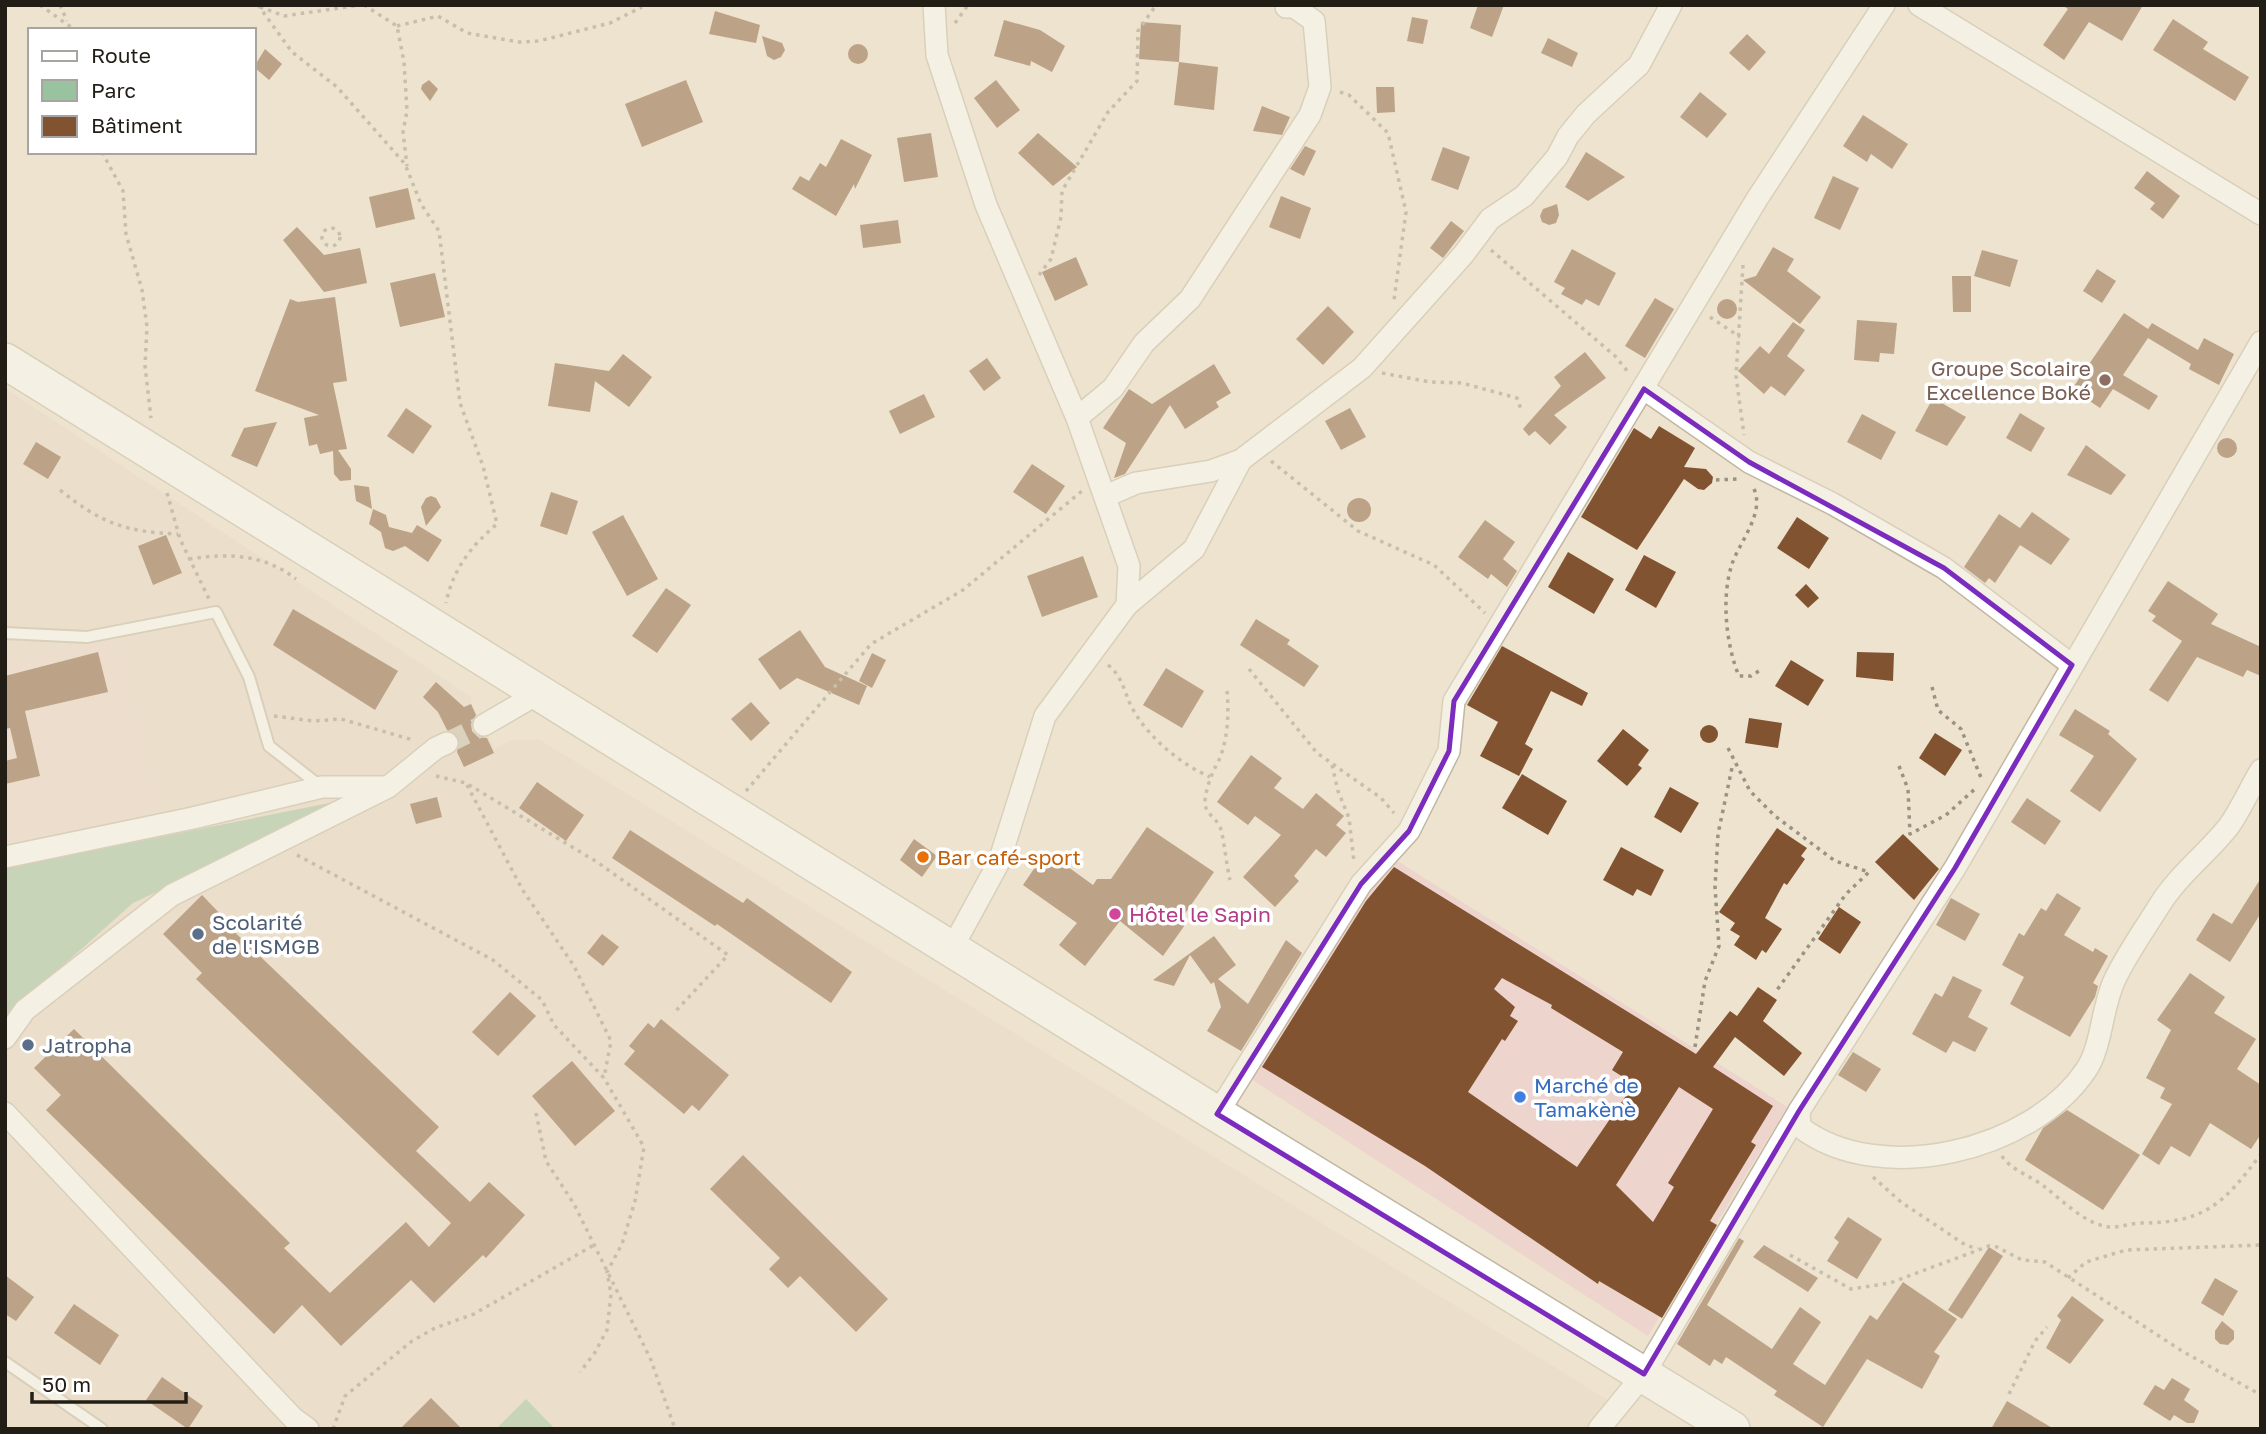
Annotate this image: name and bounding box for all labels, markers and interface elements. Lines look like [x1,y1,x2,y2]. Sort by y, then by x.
legend [28,28,256,154]
text: Route [91,42,151,68]
text: Parc [91,77,136,103]
text: Bâtiment [91,112,183,138]
place label: Groupe Scolaire Excellence Boké [1926,355,2091,405]
marker: Groupe Scolaire Excellence Boké [2097,372,2113,388]
place label: Bar café-sport [937,844,1081,870]
marker: Bar café-sport [915,849,931,865]
place label: Hôtel le Sapin [1129,901,1271,927]
marker: Hôtel le Sapin [1107,906,1123,922]
place label: Scolarité de l'ISMGB [212,909,320,959]
marker: Scolarité de l'ISMGB [190,926,206,942]
place label: Jatropha [42,1032,132,1058]
marker: Jatropha [20,1037,36,1053]
place label: Marché de Tamakènè [1534,1072,1639,1122]
marker: Marché de Tamakènè [1512,1089,1528,1105]
scale bar [32,1360,186,1404]
text: 50 m [42,1371,91,1397]

